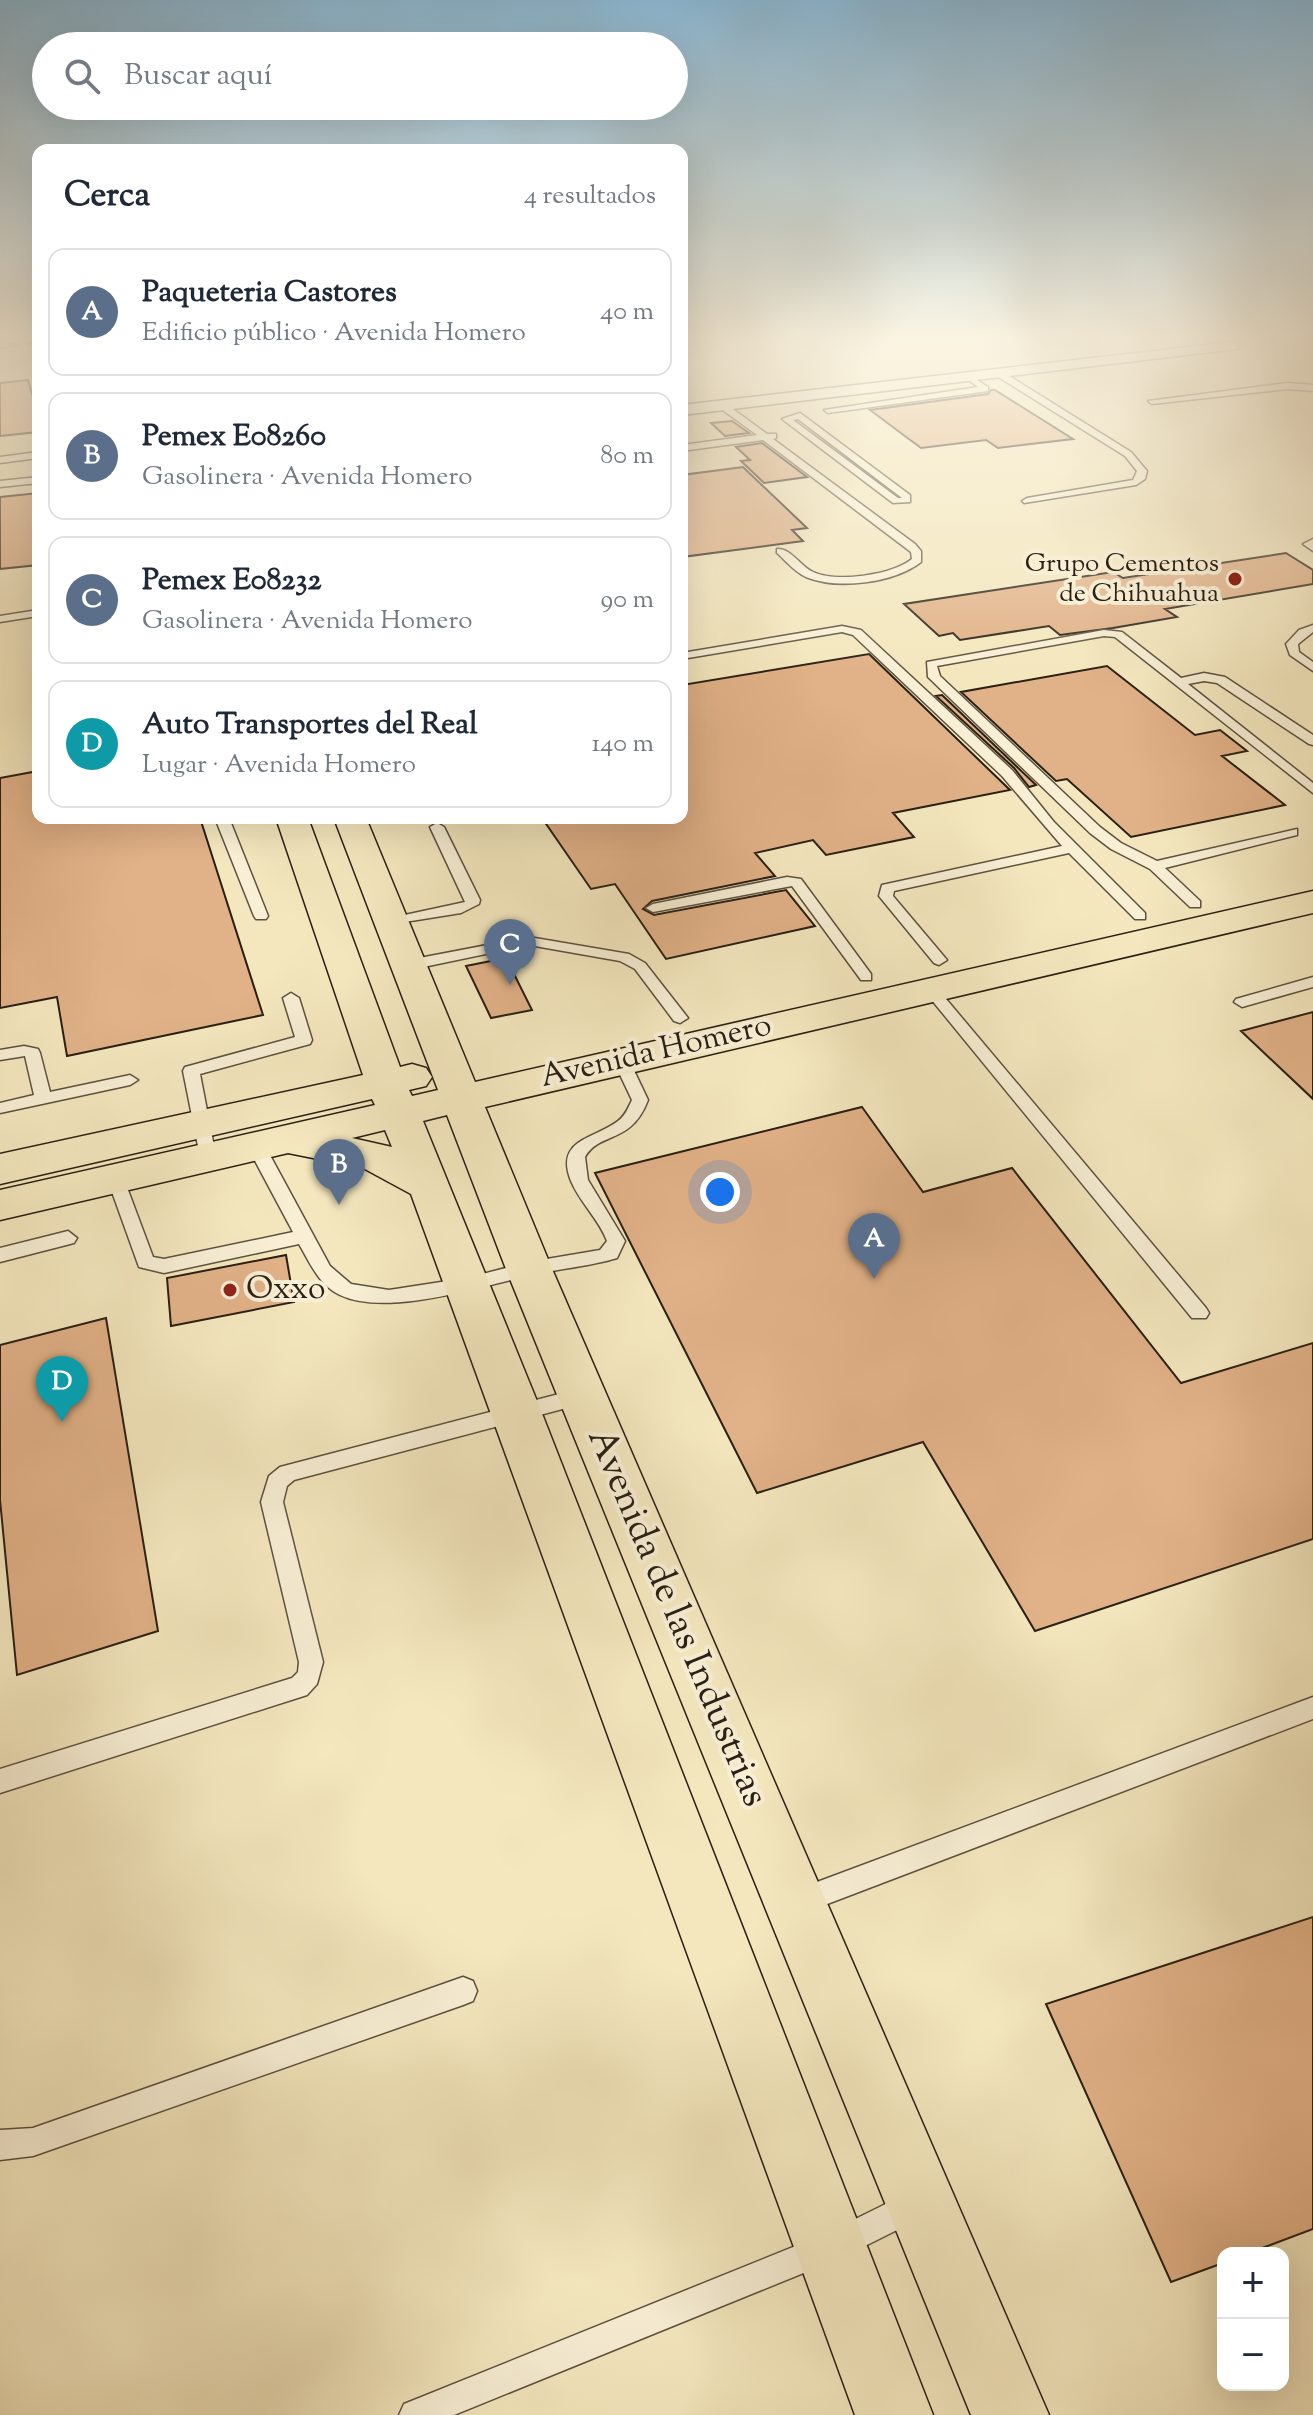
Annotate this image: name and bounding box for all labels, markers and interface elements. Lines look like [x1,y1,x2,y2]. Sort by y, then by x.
search box [32,32,688,120]
icon: search [60,54,104,98]
text: Buscar aquí [124,55,272,98]
text: Cerca [64,172,150,221]
text: 4 resultados [524,178,656,215]
text: Paqueteria Castores [142,272,397,315]
text: A [81,294,103,331]
text: 40 m [600,294,654,331]
text: Edificio público · Avenida Homero [142,315,526,352]
text: Pemex E08260 [142,416,326,459]
text: B [84,438,100,475]
text: 80 m [600,438,654,475]
text: Gasolinera · Avenida Homero [142,459,472,496]
place label: Grupo Cementos de Chihuahua [1025,546,1219,613]
text: Pemex E08232 [142,560,322,603]
marker: Grupo Cementos de Chihuahua [1226,570,1244,588]
text: C [82,582,102,619]
text: 90 m [601,582,654,619]
text: Gasolinera · Avenida Homero [142,603,472,640]
text: Auto Transportes del Real [142,704,478,747]
text: D [82,726,102,763]
text: 140 m [591,726,654,763]
text: Lugar · Avenida Homero [142,747,416,784]
pin: C [484,919,536,985]
street label: Avenida Homero [536,1003,776,1101]
pin: B [313,1139,365,1205]
your location [700,1172,740,1212]
pin: A [848,1213,900,1279]
place label: Oxxo [246,1267,325,1313]
marker: Oxxo [221,1281,239,1299]
pin: D [36,1356,88,1422]
street label: Avenida de las Industrias [572,1420,780,1816]
map controls [1217,2247,1289,2391]
button: + [1217,2247,1289,2319]
button: − [1217,2319,1289,2391]

